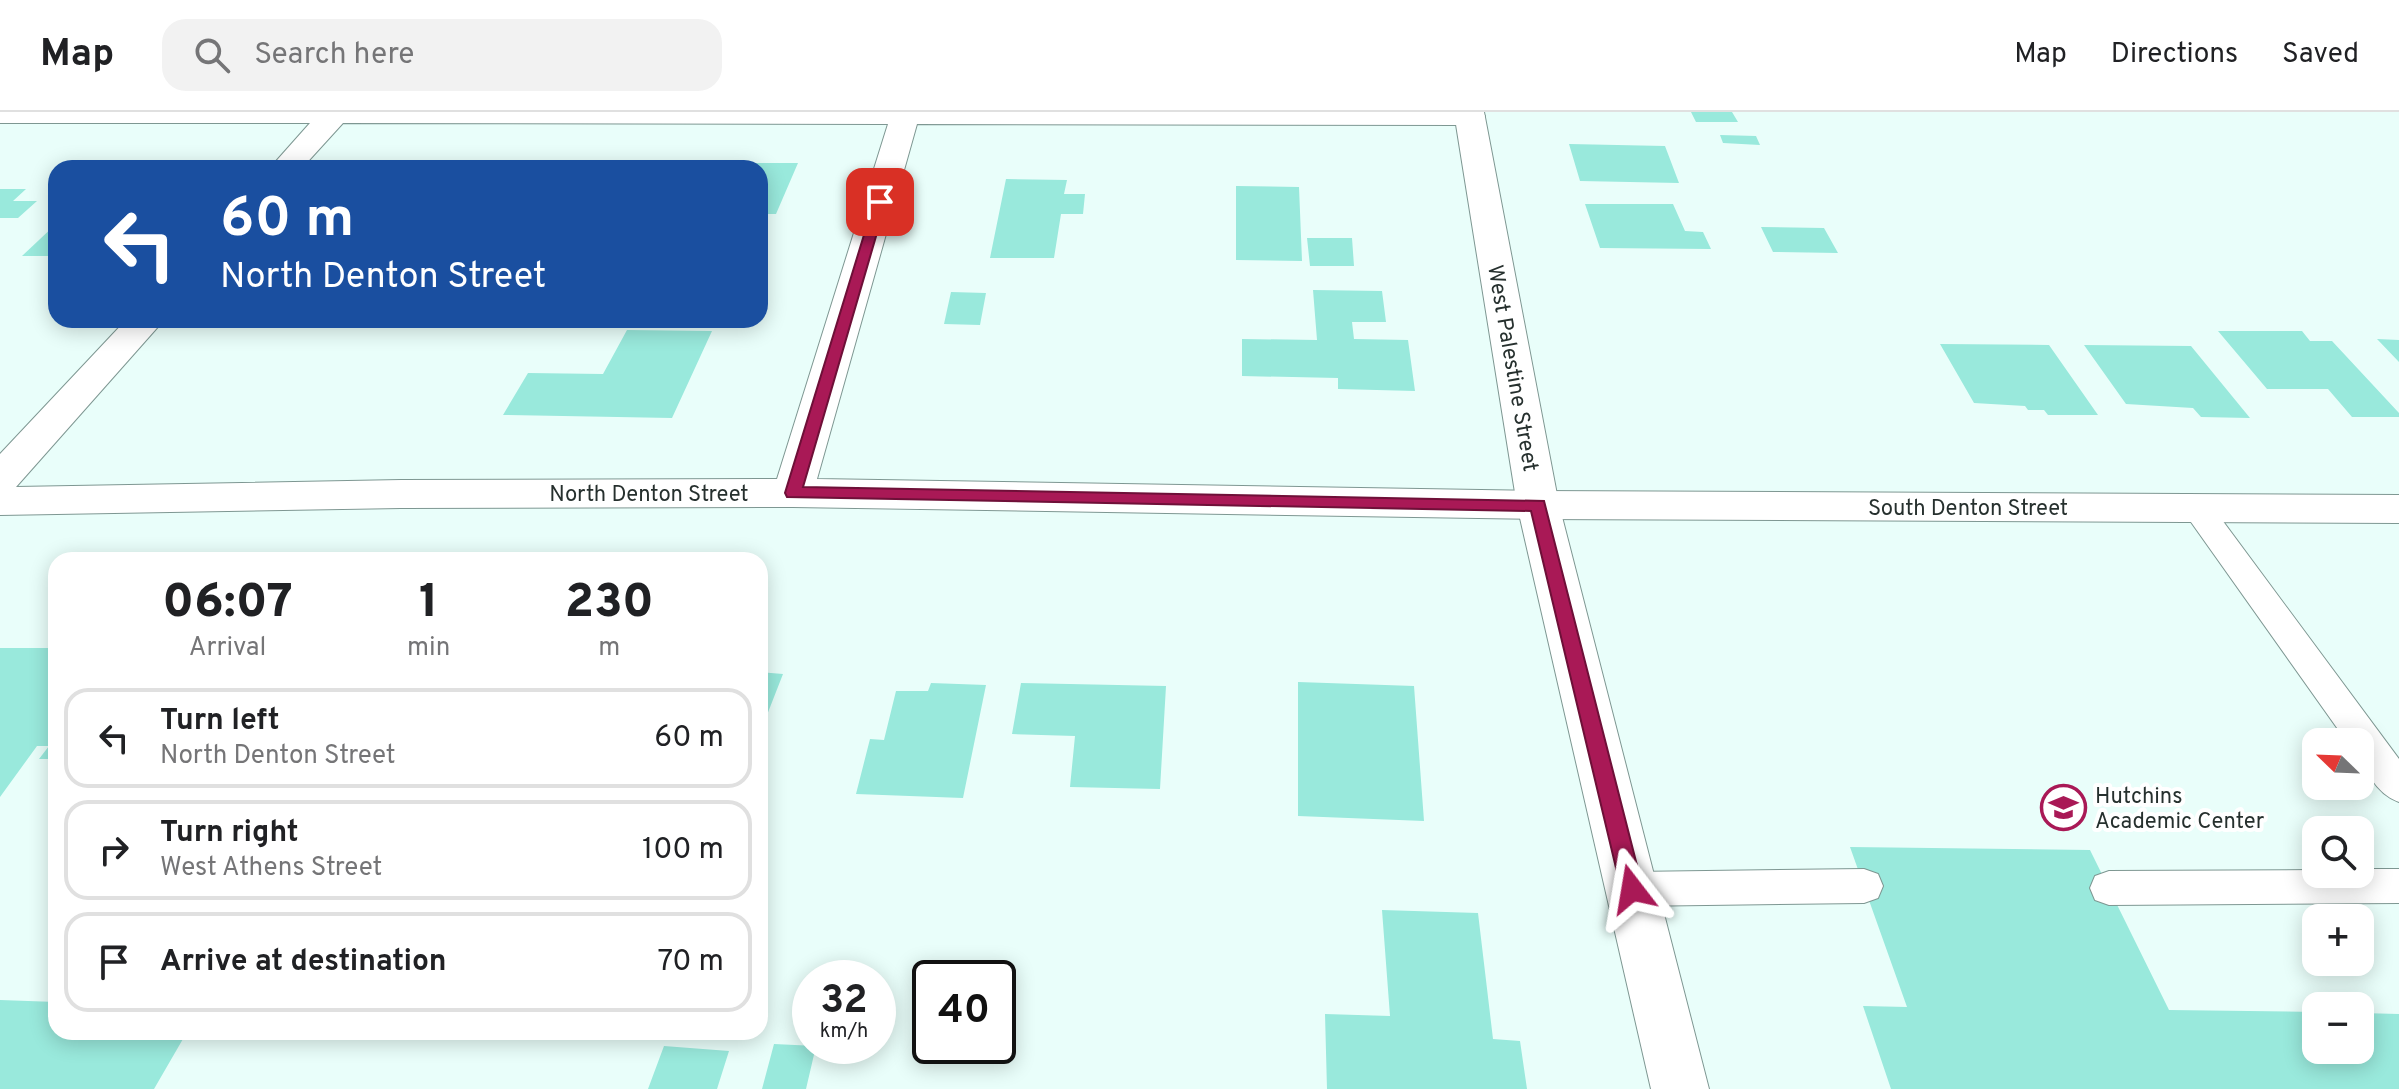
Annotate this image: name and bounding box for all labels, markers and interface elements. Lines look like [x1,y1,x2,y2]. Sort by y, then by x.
search box [162,19,722,91]
text: Map [40,31,114,80]
icon: search [190,33,234,77]
text: Search here [254,37,414,74]
text: Map [2014,37,2067,73]
text: Directions [2111,37,2238,73]
text: Saved [2282,37,2359,73]
pin [846,168,914,236]
icon: arrive [858,180,902,224]
text: 60 m [220,186,354,256]
icon: left [88,192,192,296]
text: North Denton Street [220,255,546,301]
street label: West Palestine Street [1480,263,1543,474]
street label: North Denton Street [549,482,749,509]
street label: South Denton Street [1868,496,2068,523]
text: 06:07 [162,574,293,634]
text: 1 [419,574,439,634]
text: 230 [565,574,654,634]
text: Arrival [189,632,266,665]
text: min [407,632,450,665]
text: m [598,632,620,665]
text: Turn left [160,703,280,740]
icon: left [92,716,136,760]
text: 60 m [654,720,724,757]
north arrow [2302,728,2374,800]
map controls [2302,728,2374,1064]
text: North Denton Street [160,740,396,773]
school or university icon: Hutchins Academic Center [2040,784,2088,832]
place label: Hutchins Academic Center [2095,784,2265,836]
text: Turn right [160,815,298,852]
button: search [2302,816,2374,888]
icon: right [92,828,136,872]
text: 100 m [642,832,724,869]
position arrow [1590,847,1674,931]
text: West Athens Street [160,852,382,885]
button: + [2302,904,2374,976]
icon: arrive [92,940,136,984]
text: Arrive at destination [160,944,446,981]
text: 70 m [658,944,724,981]
speed limit sign: 40 [912,960,1016,1064]
text: 32 [820,977,868,1027]
button: − [2302,992,2374,1064]
text: km/h [820,1019,868,1045]

